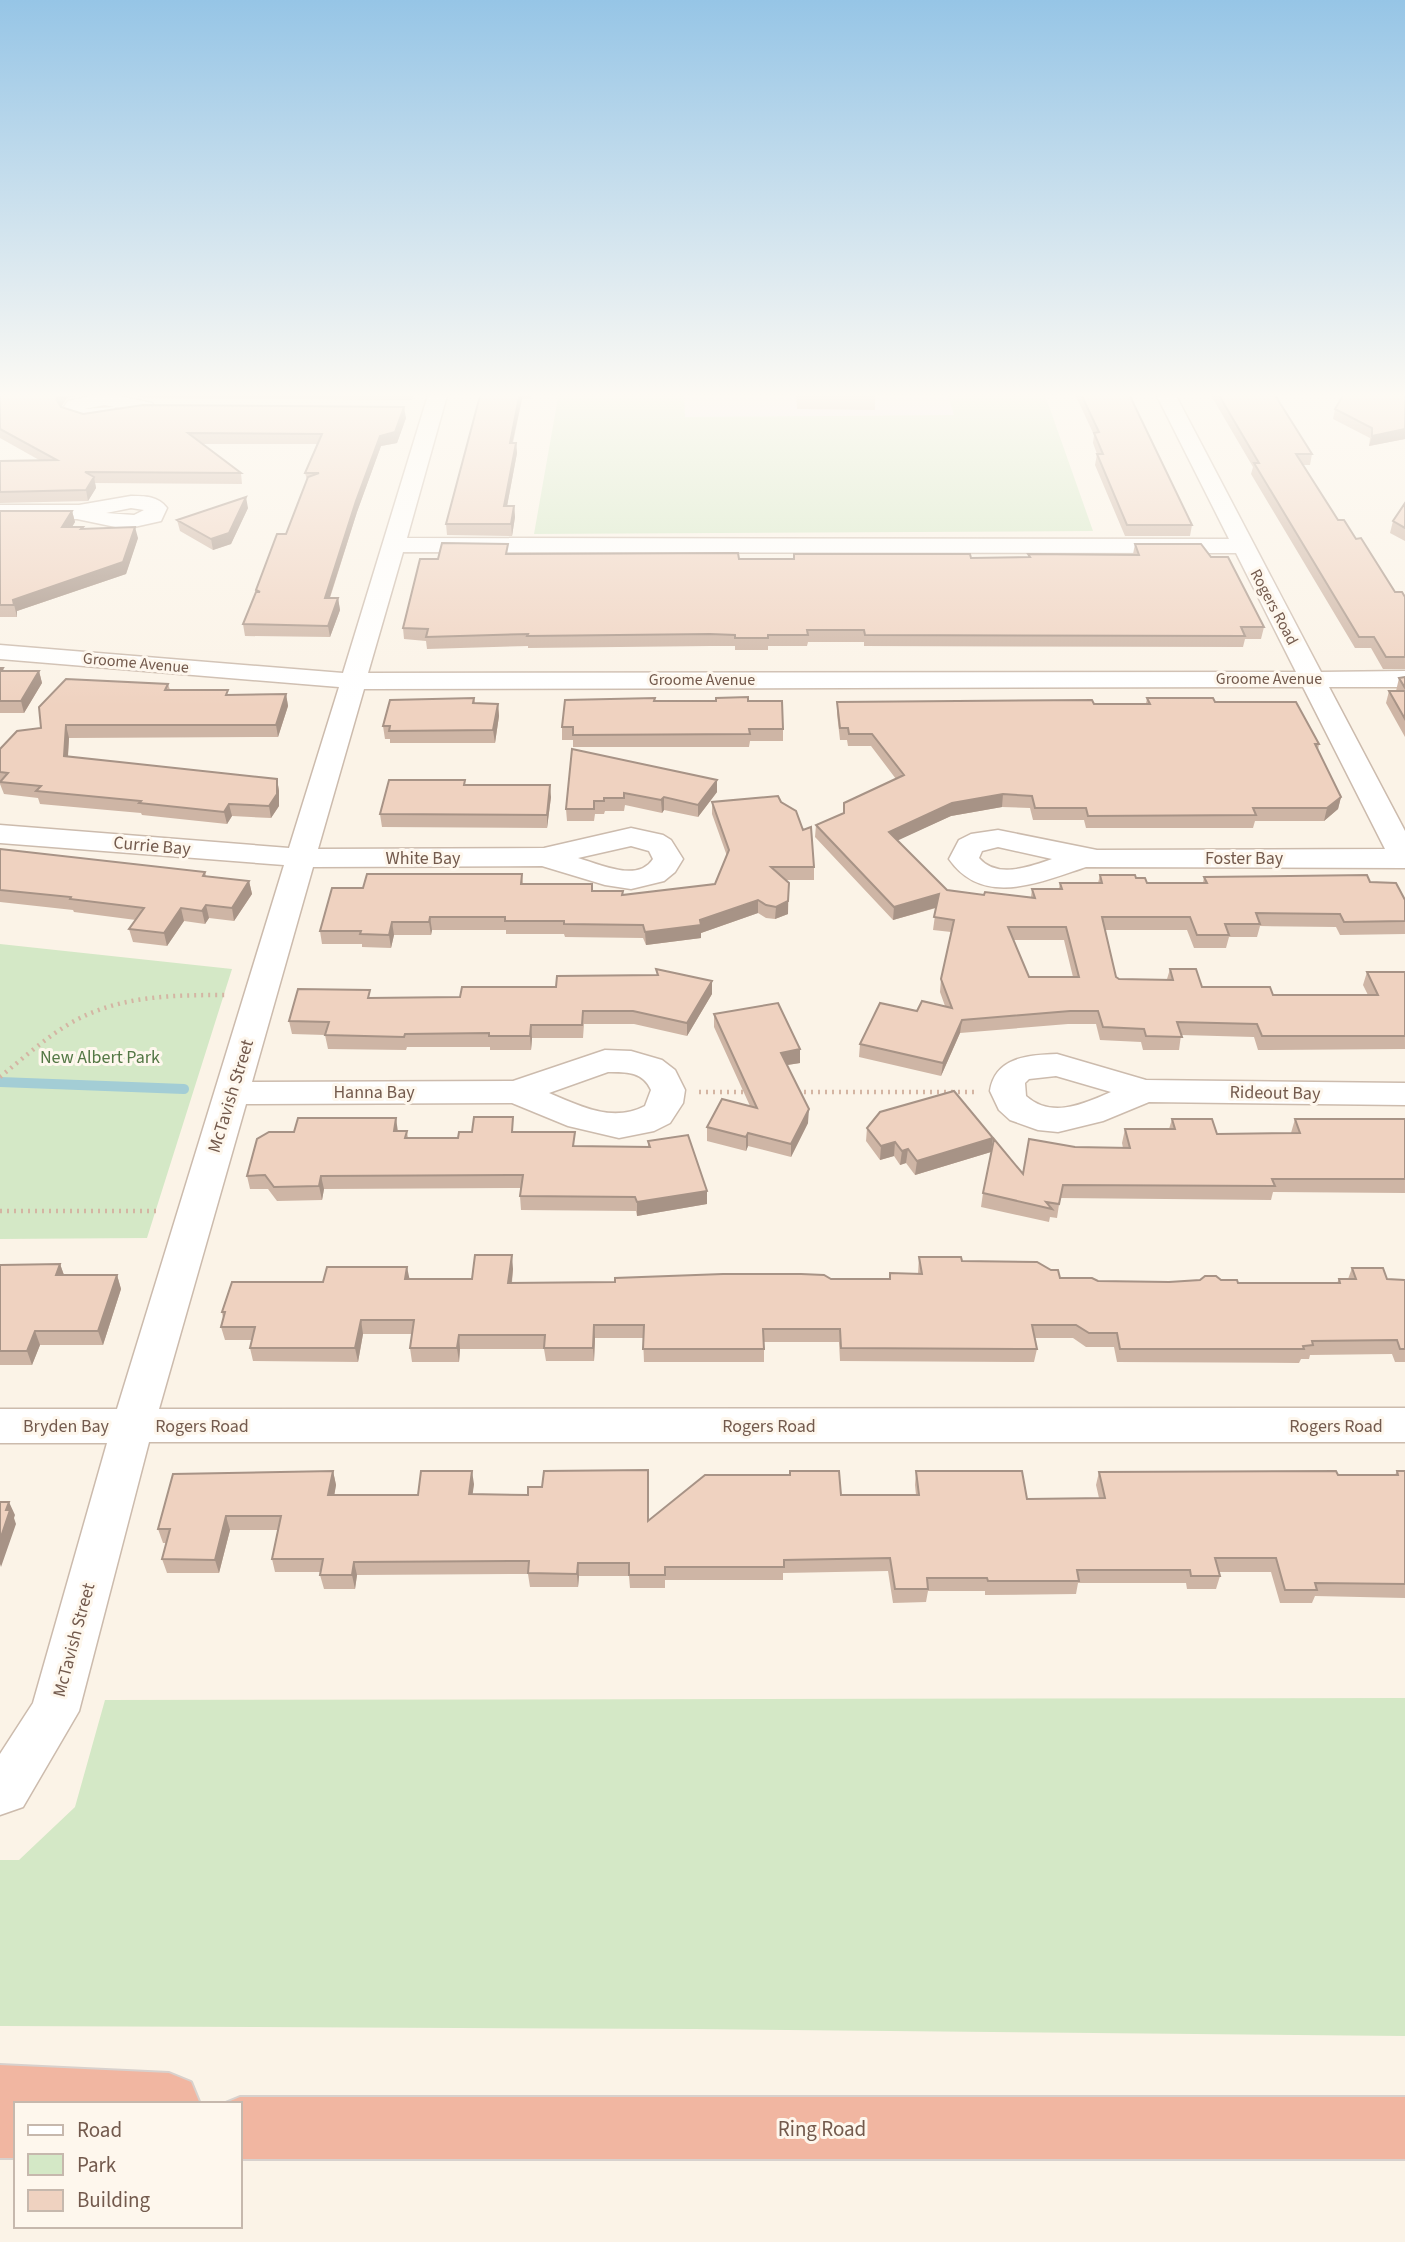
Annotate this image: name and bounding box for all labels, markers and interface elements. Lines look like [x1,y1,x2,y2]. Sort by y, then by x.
street label: Rogers Road [1245,565,1303,649]
street label: Groome Avenue [82,647,190,679]
street label: Groome Avenue [1216,668,1322,690]
street label: Groome Avenue [649,669,755,691]
street label: Currie Bay [112,830,192,862]
street label: White Bay [386,846,461,871]
street label: Foster Bay [1205,846,1284,871]
street label: McTavish Street [202,1036,260,1156]
park label: New Albert Park [40,1045,160,1070]
street label: Hanna Bay [333,1080,415,1105]
street label: Rideout Bay [1229,1080,1321,1106]
street label: Bryden Bay [23,1414,110,1439]
street label: Rogers Road [155,1414,249,1439]
street label: Rogers Road [722,1414,816,1439]
street label: Rogers Road [1289,1414,1383,1439]
street label: McTavish Street [47,1580,101,1700]
legend [14,2102,242,2228]
street label: Ring Road [778,2114,866,2144]
text: Road [77,2115,122,2145]
text: Park [77,2150,117,2180]
text: Building [77,2185,151,2215]

